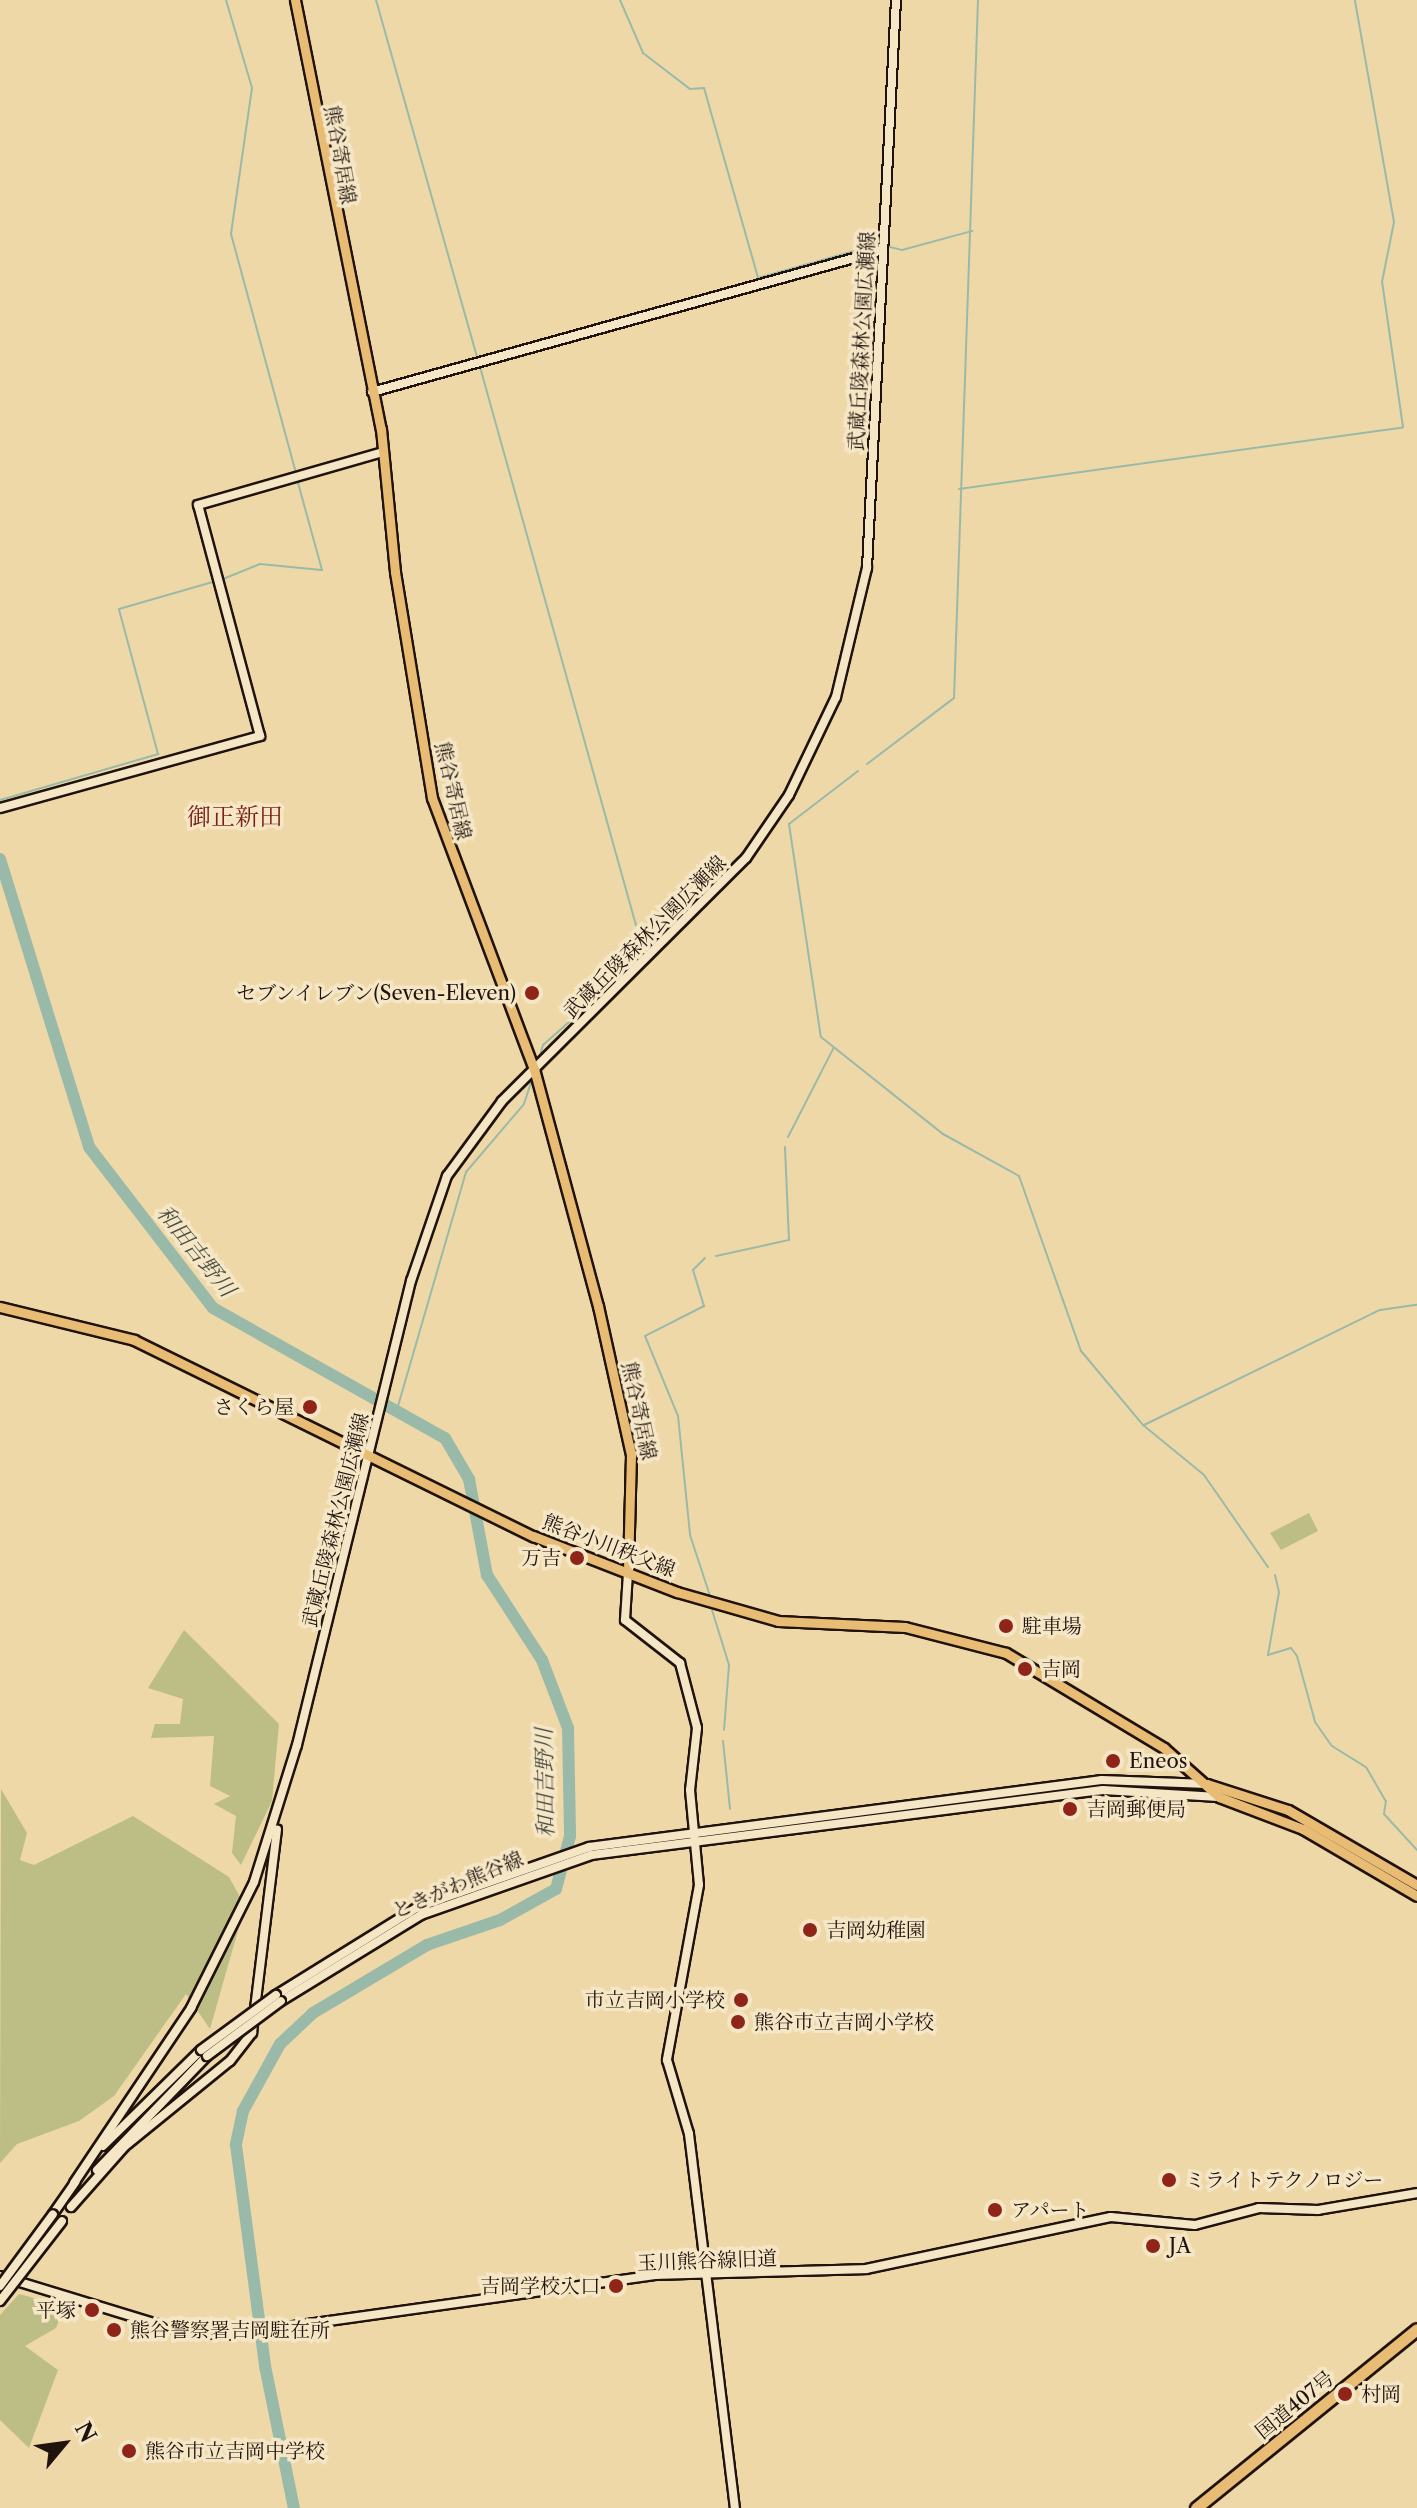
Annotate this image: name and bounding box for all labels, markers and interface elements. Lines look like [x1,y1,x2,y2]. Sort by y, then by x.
street label: 熊谷寄居線 [319,104,361,206]
street label: 武蔵丘陵森林公園広瀬線 [844,231,880,451]
street label: 熊谷寄居線 [430,740,476,842]
district label: 御正新田 [187,803,283,831]
street label: 武蔵丘陵森林公園広瀬線 [559,851,731,1023]
place label: セブンイレブン(Seven-Eleven) [234,981,516,1005]
marker: セブンイレブン(Seven-Eleven) [523,984,541,1002]
water label: 和田吉野川 [151,1200,241,1302]
street label: 熊谷寄居線 [617,1360,661,1462]
place label: さくら屋 [214,1395,294,1419]
marker: さくら屋 [301,1398,319,1416]
street label: 武蔵丘陵森林公園広瀬線 [298,1410,374,1630]
street label: 熊谷小川秩父線 [539,1510,679,1582]
place label: 万吉 [521,1546,561,1570]
marker: 万吉 [568,1549,586,1567]
place label: 駐車場 [1022,1614,1082,1638]
marker: 駐車場 [997,1617,1015,1635]
place label: 吉岡 [1041,1657,1081,1681]
marker: 吉岡 [1016,1660,1034,1678]
water label: 和田吉野川 [531,1728,559,1838]
place label: Eneos [1129,1749,1187,1773]
marker: Eneos [1104,1752,1122,1770]
place label: 吉岡郵便局 [1086,1797,1186,1821]
marker: 吉岡郵便局 [1061,1800,1079,1818]
street label: ときがわ熊谷線 [389,1847,527,1923]
place label: 吉岡幼稚園 [826,1918,926,1942]
marker: 吉岡幼稚園 [801,1921,819,1939]
place label: 市立吉岡小学校 [585,1988,725,2012]
marker: 市立吉岡小学校 [732,1991,750,2009]
place label: 熊谷市立吉岡小学校 [754,2010,934,2034]
marker: 熊谷市立吉岡小学校 [729,2013,747,2031]
place label: ミライトテクノロジー [1185,2168,1385,2192]
marker: ミライトテクノロジー [1160,2171,1178,2189]
place label: アパート [1011,2198,1091,2222]
marker: アパート [986,2201,1004,2219]
place label: JA [1169,2234,1191,2258]
marker: JA [1144,2237,1162,2255]
street label: 玉川熊谷線旧道 [637,2247,777,2275]
place label: 吉岡学校入口 [480,2274,600,2298]
marker: 吉岡学校入口 [607,2277,625,2295]
place label: 平塚 [36,2298,76,2322]
marker: 平塚 [83,2301,101,2319]
place label: 熊谷警察署吉岡駐在所 [130,2318,330,2342]
marker: 熊谷警察署吉岡駐在所 [105,2321,123,2339]
street label: 国道407号 [1251,2366,1339,2444]
place label: 村岡 [1361,2382,1401,2406]
marker: 村岡 [1336,2385,1354,2403]
north arrow [24,2404,104,2484]
text: N [69,2417,102,2447]
place label: 熊谷市立吉岡中学校 [145,2439,325,2463]
marker: 熊谷市立吉岡中学校 [120,2442,138,2460]

